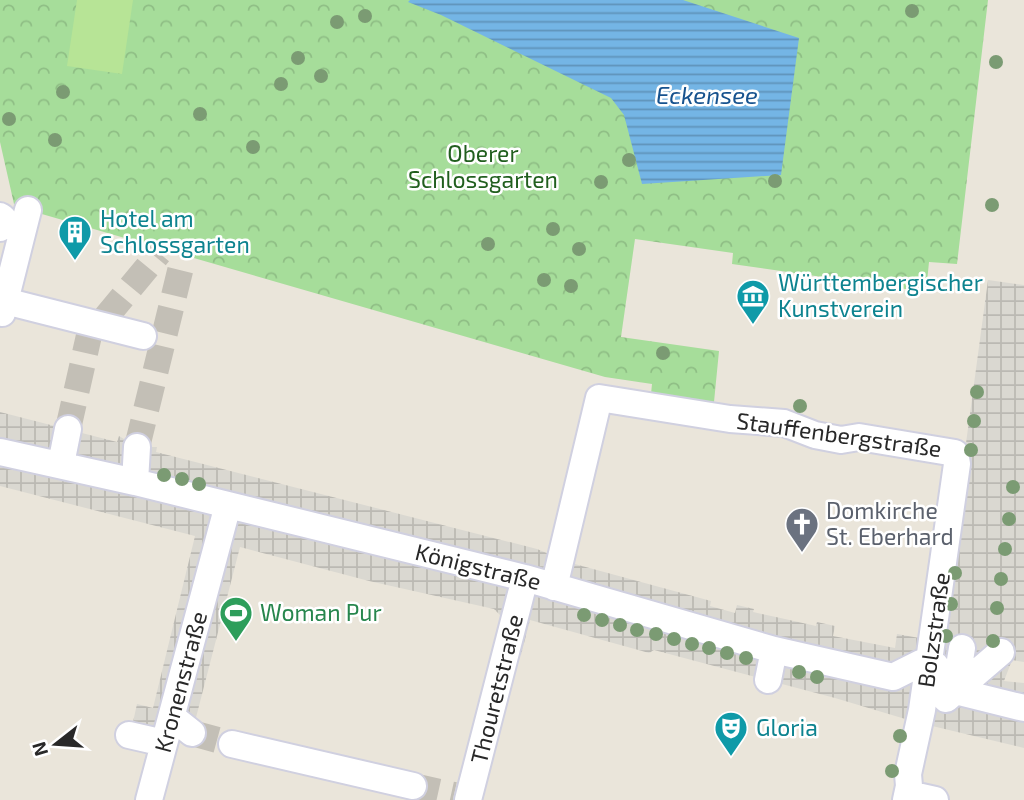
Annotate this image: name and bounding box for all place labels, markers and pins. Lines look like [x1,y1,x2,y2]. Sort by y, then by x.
place label: Hotel am Schlossgarten [100,204,250,258]
building icon: Hotel am Schlossgarten [56,213,94,262]
place label: Württembergischer Kunstverein [778,268,983,322]
museum icon: Württembergischer Kunstverein [734,277,772,326]
place label: Domkirche St. Eberhard [826,496,954,550]
church icon: Domkirche St. Eberhard [783,505,821,554]
sports icon: Woman Pur [217,594,255,643]
place label: Woman Pur [260,598,382,626]
theatre icon: Gloria [712,709,750,758]
place label: Gloria [756,713,818,741]

